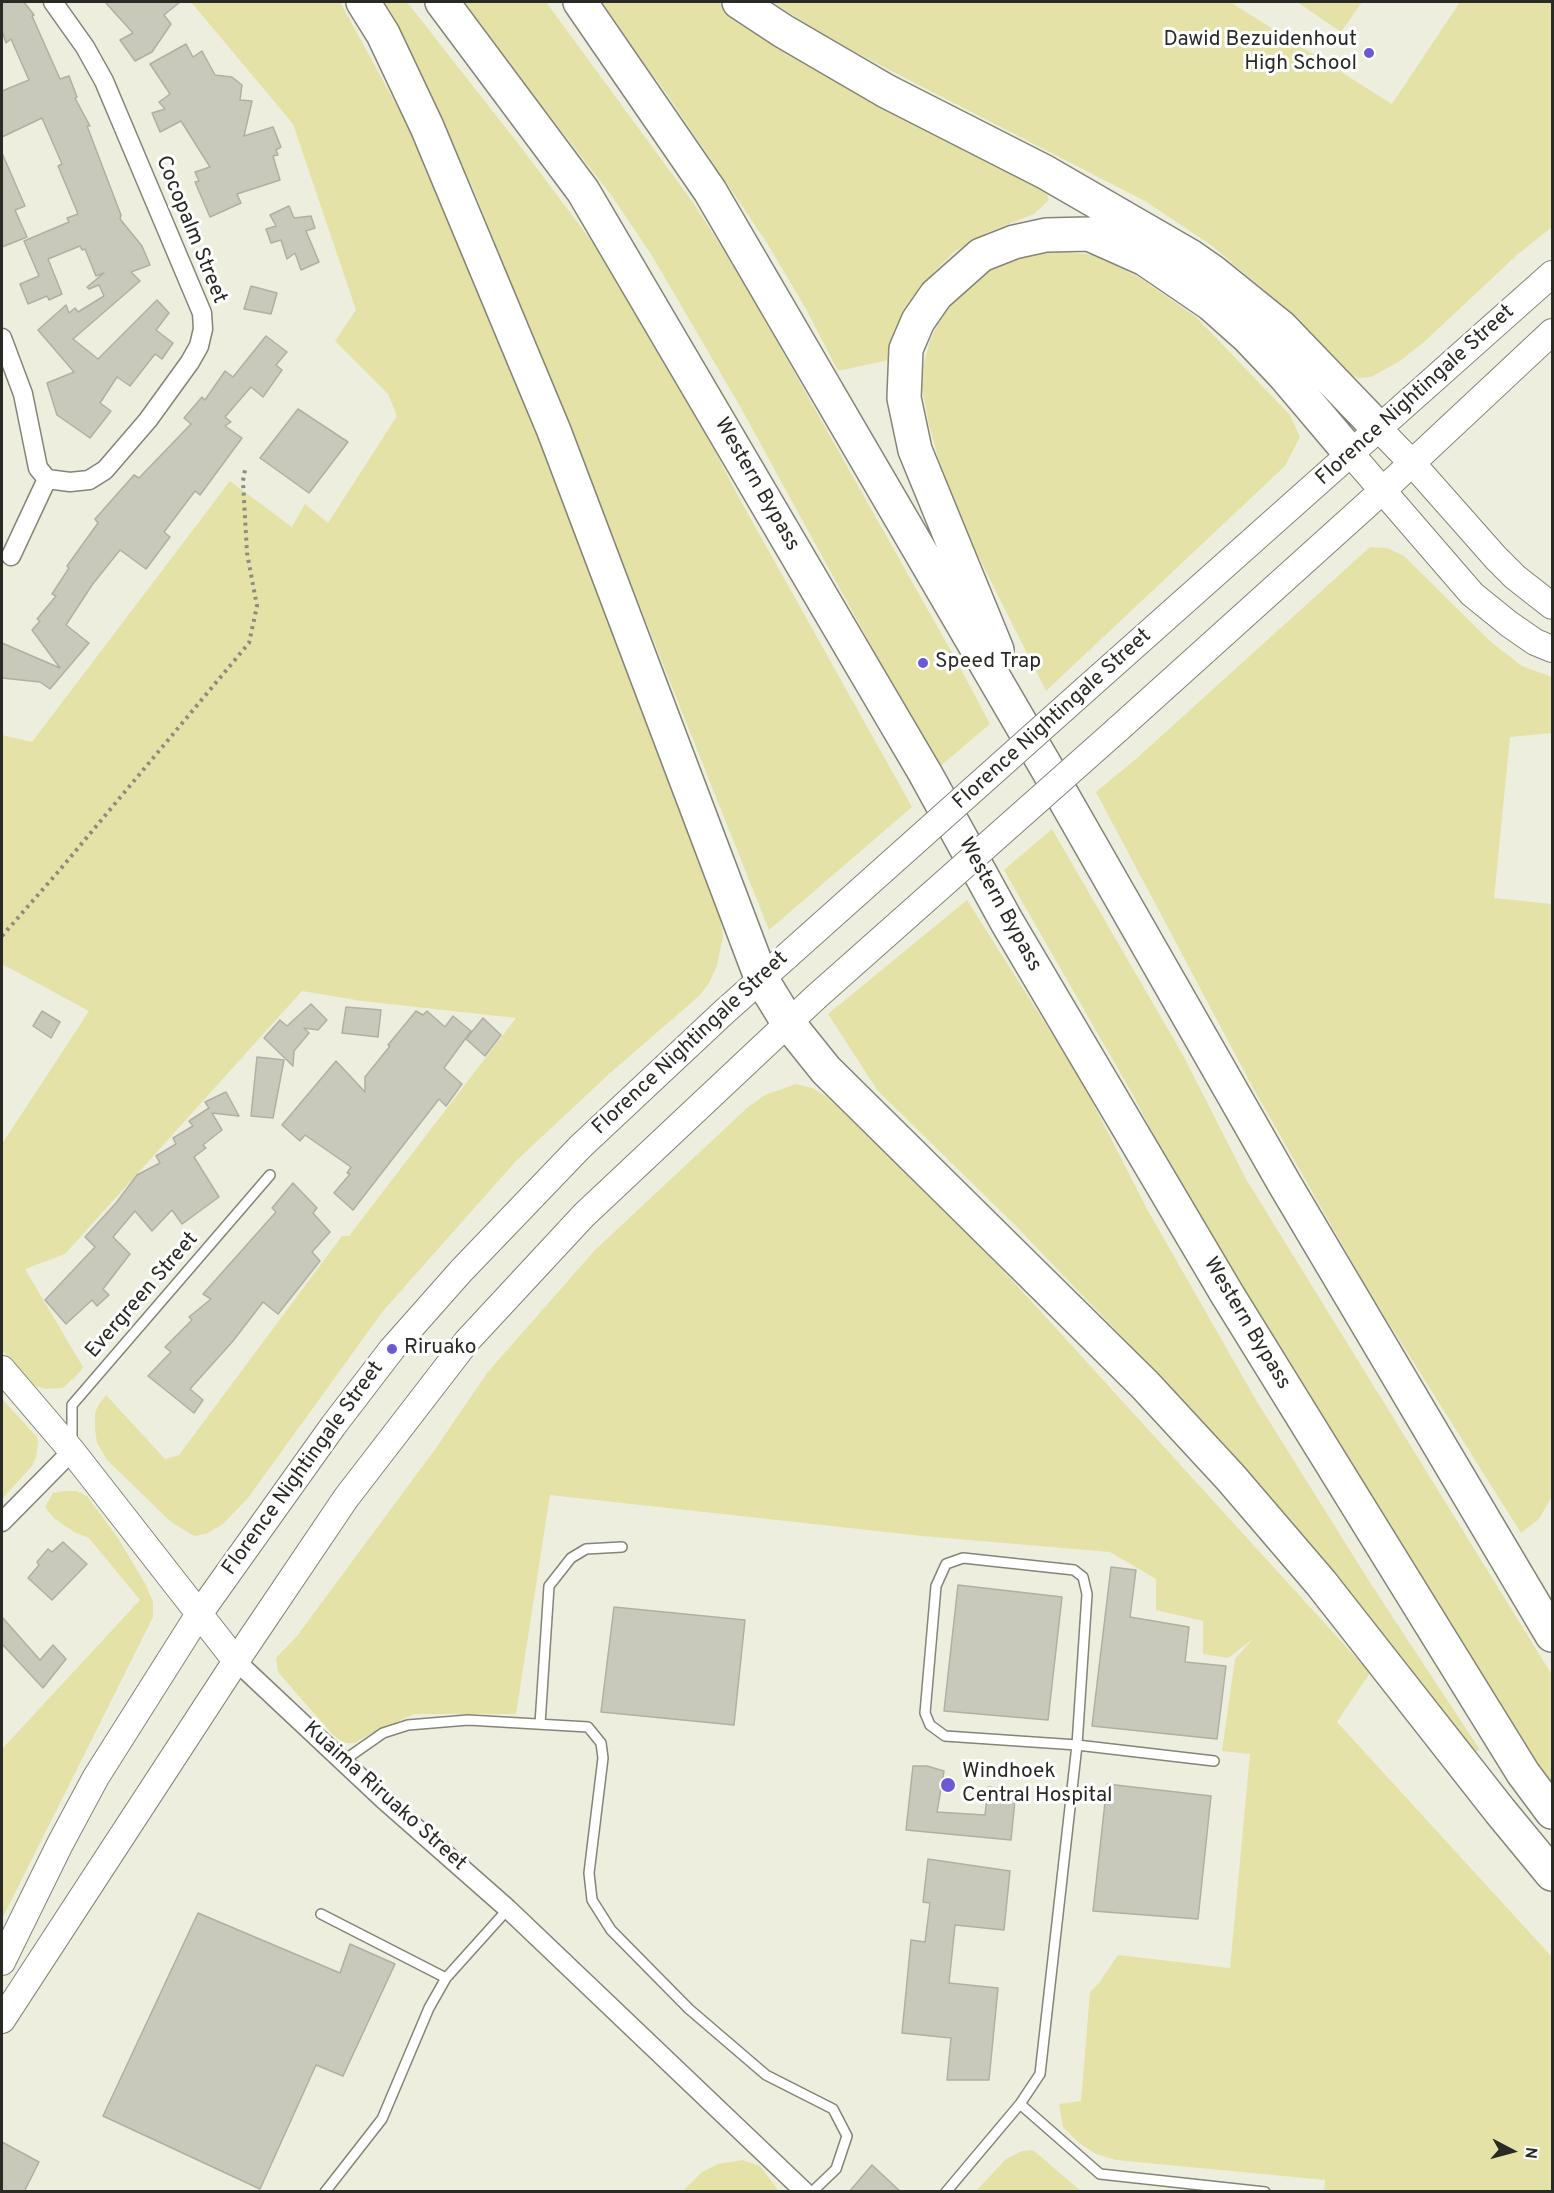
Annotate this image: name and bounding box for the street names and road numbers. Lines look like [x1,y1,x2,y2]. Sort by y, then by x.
street label: Cocopalm Street [149,152,231,308]
street label: Florence Nightingale Street [1312,300,1520,492]
street label: Western Bypass [708,414,804,556]
street label: Florence Nightingale Street [949,624,1157,816]
street label: Western Bypass [952,834,1046,976]
street label: Florence Nightingale Street [588,947,794,1141]
street label: Evergreen Street [81,1228,205,1364]
street label: Western Bypass [1197,1253,1295,1395]
street label: Florence Nightingale Street [218,1357,390,1581]
street label: Kuaima Riruako Street [297,1717,471,1877]

